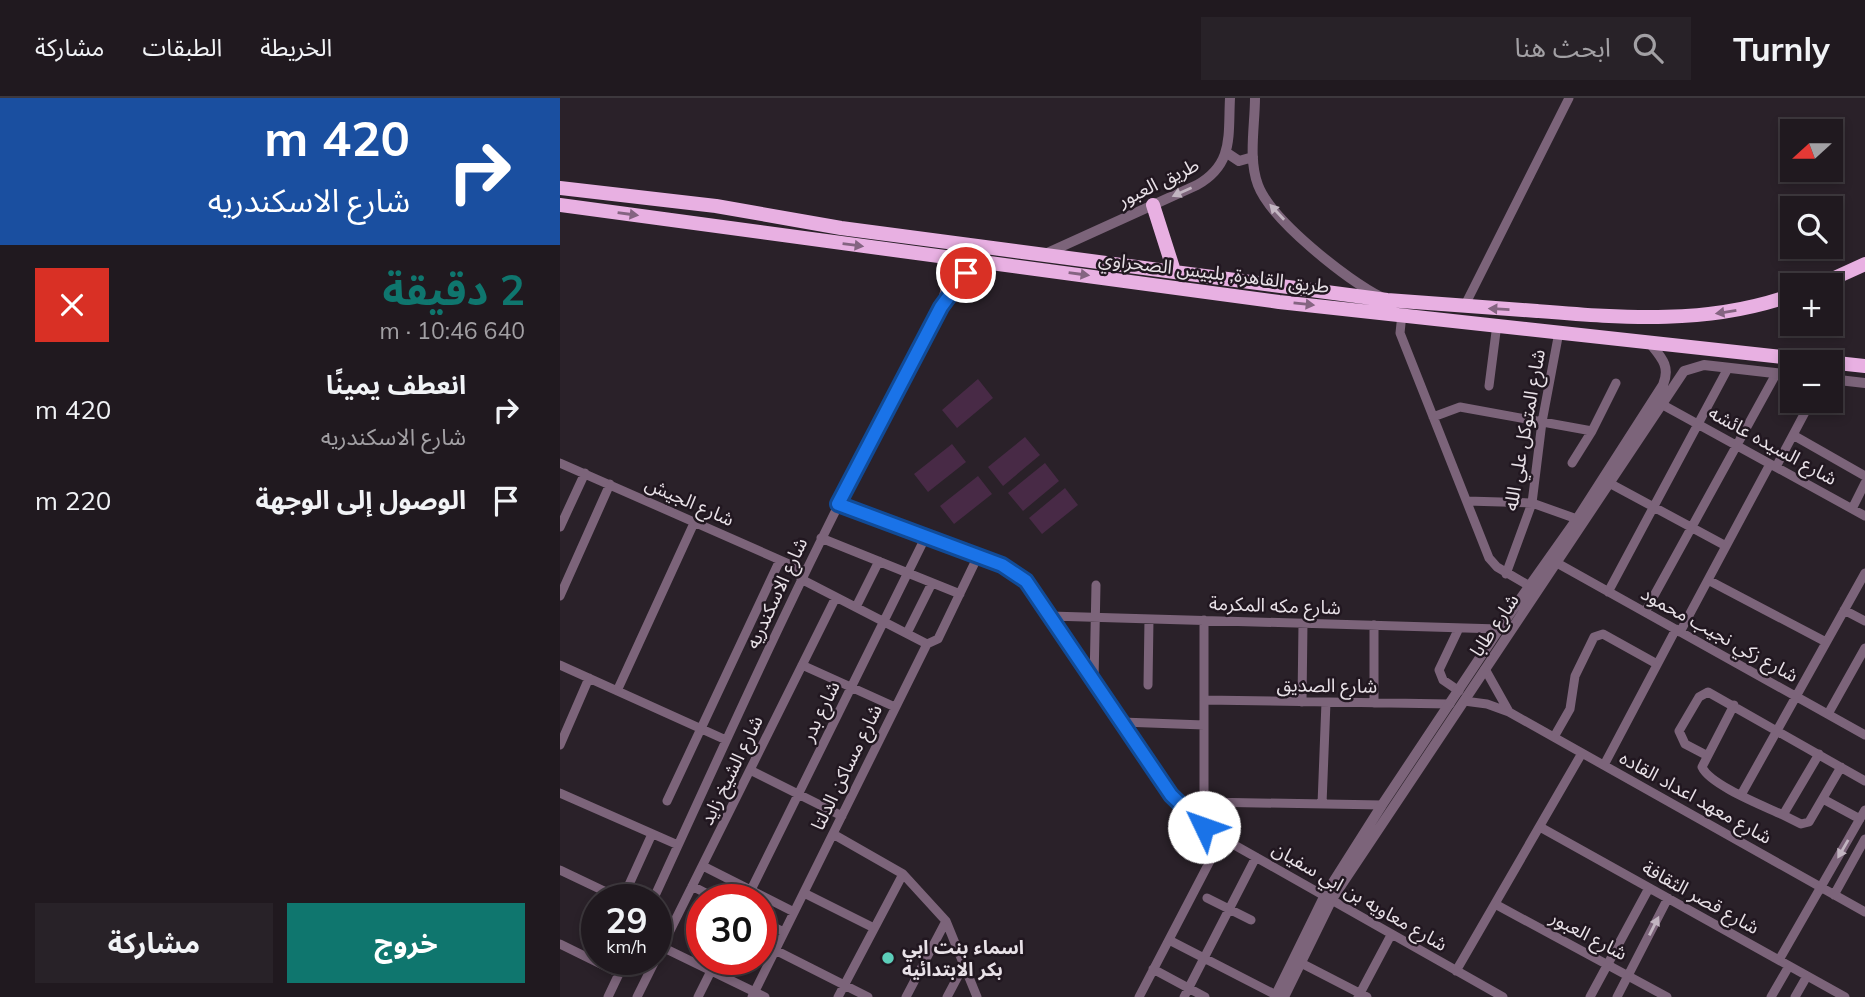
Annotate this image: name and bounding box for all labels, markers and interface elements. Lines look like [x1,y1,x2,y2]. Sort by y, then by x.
search box [1201,17,1691,80]
text: Turnly [1733,28,1830,69]
icon: search [1629,29,1667,67]
text: ابحث هنا [1515,31,1611,64]
text: مشاركة [35,32,104,62]
text: الطبقات [142,32,222,62]
text: الخريطة [260,32,332,62]
text: 420 m [264,107,410,168]
north arrow [1780,119,1843,182]
map controls [1780,119,1843,413]
icon: right [434,126,525,217]
street label: طريق العبور [1112,152,1203,212]
text: شارع الاسكندريه [208,180,410,220]
one-way arrow [1172,186,1192,198]
button: search [1780,196,1843,259]
one-way arrow [1269,203,1285,221]
one-way arrow [617,209,639,220]
one-way arrow [842,239,864,250]
pin [936,243,996,303]
street label: طريق القاهرة, بلبيس الصحراوي [1097,246,1331,301]
icon: arrive [947,254,985,292]
text: 2 دقيقة [383,263,525,316]
button: close [35,268,109,342]
one-way arrow [1068,268,1090,279]
button: + [1780,273,1843,336]
one-way arrow [1293,299,1315,310]
one-way arrow [1488,303,1510,314]
one-way arrow [1715,307,1737,318]
text: 640 m · 10:46 [380,316,525,345]
street label: شارع المتوكل علي الله [1498,347,1553,513]
button: − [1780,350,1843,413]
text: انعطف يمينًا [326,368,466,401]
icon: right [487,391,525,429]
text: 420 m [35,393,111,426]
street label: شارع السيده عائشه [1704,400,1841,492]
text: شارع الاسكندريه [321,422,466,451]
street label: شارع الجيش [641,471,738,533]
icon: arrive [487,482,525,520]
text: الوصول إلى الوجهة [255,483,466,516]
text: 220 m [35,484,111,517]
street label: شارع الاسكندريه [740,534,814,653]
street label: شارع زكي نجيب محمود [1636,581,1803,690]
street label: شارع طابا [1464,589,1525,662]
street label: شارع مكه المكرمة [1209,591,1341,621]
street label: شارع الصديق [1276,672,1378,700]
street label: شارع بدر [795,677,847,747]
street label: شارع مساكن الدلتا [805,700,889,835]
street label: شارع الشيخ زايد [694,711,771,830]
street label: شارع معهد اعداد القاده [1615,745,1776,851]
position arrow [1167,790,1241,864]
street label: شارع معاويه بن ابي سفيان [1266,836,1452,959]
one-way arrow [1837,839,1849,858]
street label: شارع قصر الثقافة [1637,855,1764,941]
speed limit sign: 30 [686,884,777,975]
text: 29 [605,898,648,942]
button: مشاركة [35,903,273,983]
button: خروج [287,903,525,983]
street label: شارع العبور [1545,904,1632,967]
one-way arrow [1648,916,1660,936]
text: km/h [606,935,647,958]
place label: اسماء بنت ابي بكر الابتدائيه [902,935,1024,981]
marker: اسماء بنت ابي بكر الابتدائيه [880,950,896,966]

